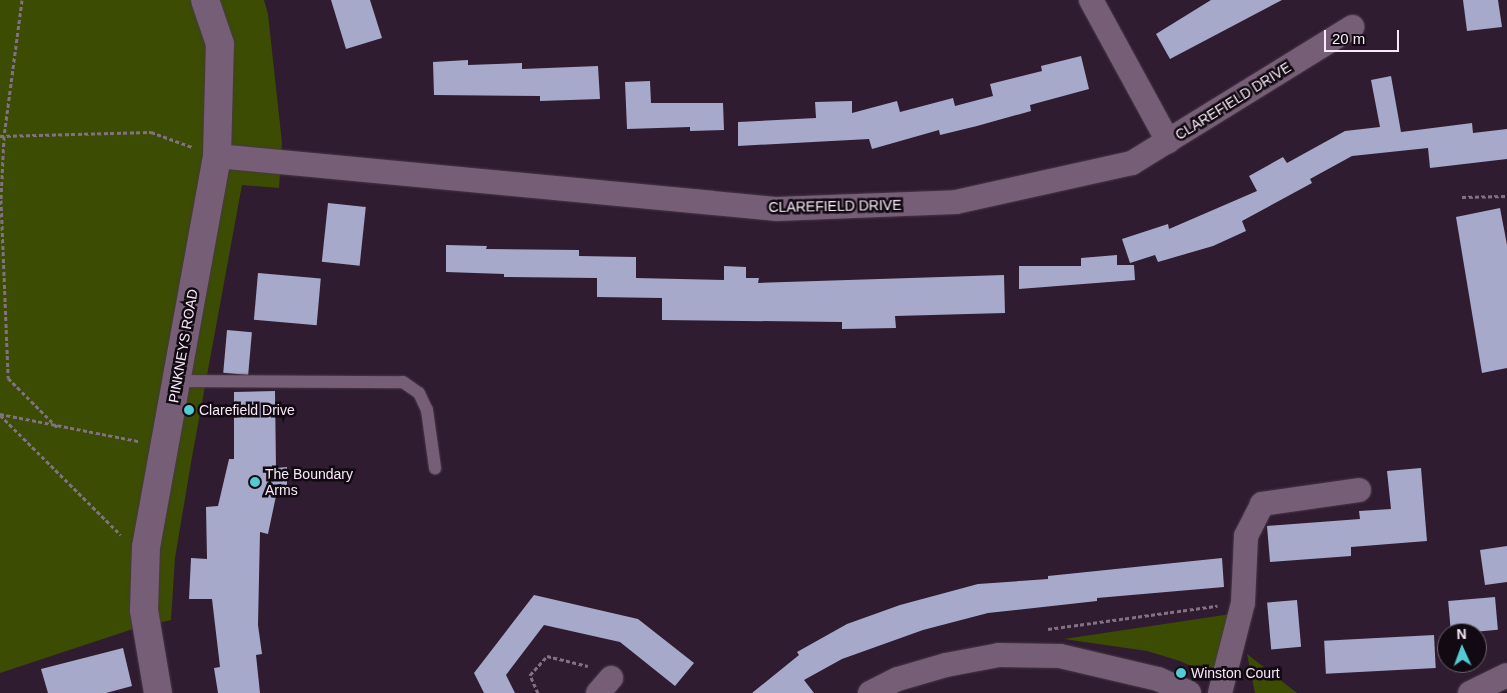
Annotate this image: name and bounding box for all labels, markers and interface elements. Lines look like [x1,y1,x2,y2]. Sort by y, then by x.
scale bar [1327,20,1402,52]
text: 20 m [1332,30,1365,47]
street label: CLAREFIELD DRIVE [1172,59,1294,143]
street label: CLAREFIELD DRIVE [768,196,902,216]
street label: PINKNEYS ROAD [165,288,201,404]
place label: Clarefield Drive [199,402,295,418]
marker: Clarefield Drive [183,404,195,416]
place label: The Boundary Arms [265,466,353,498]
marker: The Boundary Arms [249,476,261,488]
north arrow [1437,623,1487,673]
text: N [1456,626,1467,642]
place label: Winston Court [1191,665,1280,681]
marker: Winston Court [1175,667,1187,679]

